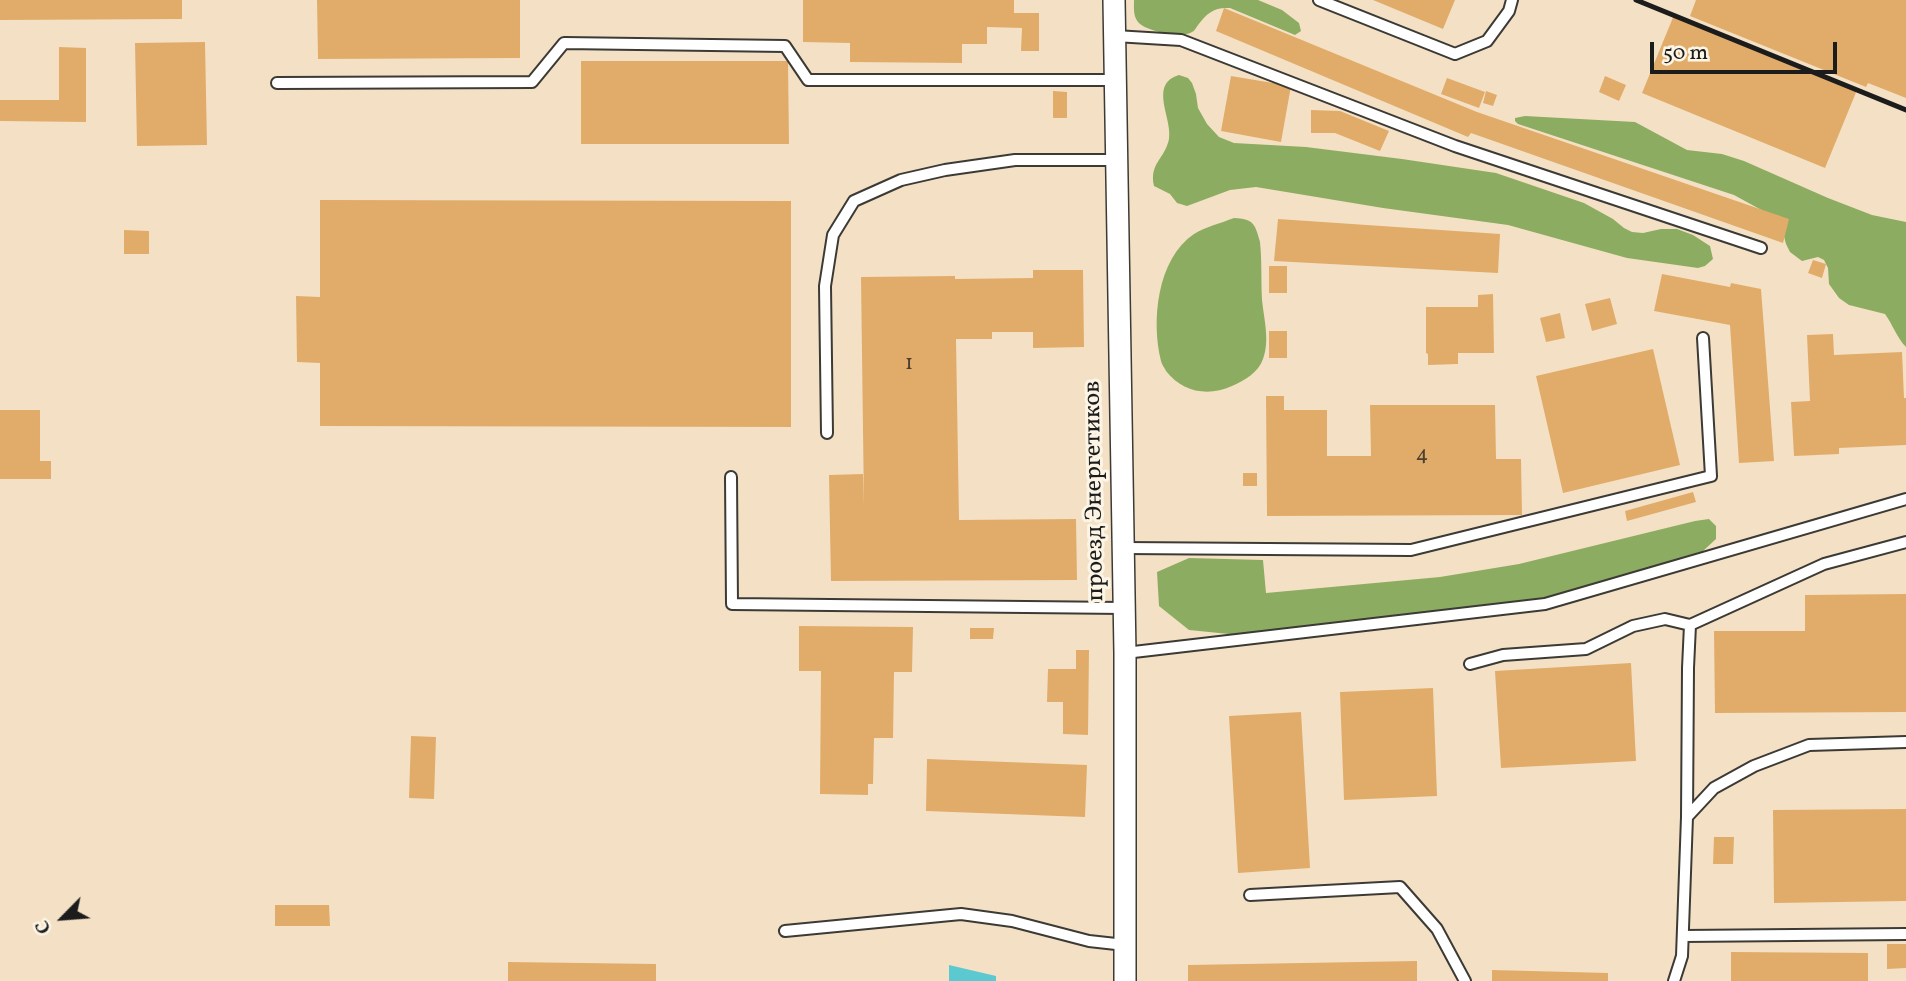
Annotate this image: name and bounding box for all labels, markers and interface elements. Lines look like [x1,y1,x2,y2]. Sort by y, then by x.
scale bar [1654,28,1841,72]
text: 50 m [1663,39,1708,68]
house number: 1 [905,352,913,378]
street label: проезд Энергетиков [1080,380,1112,602]
house number: 4 [1416,443,1428,469]
north arrow [28,883,98,953]
text: С [30,916,58,938]

